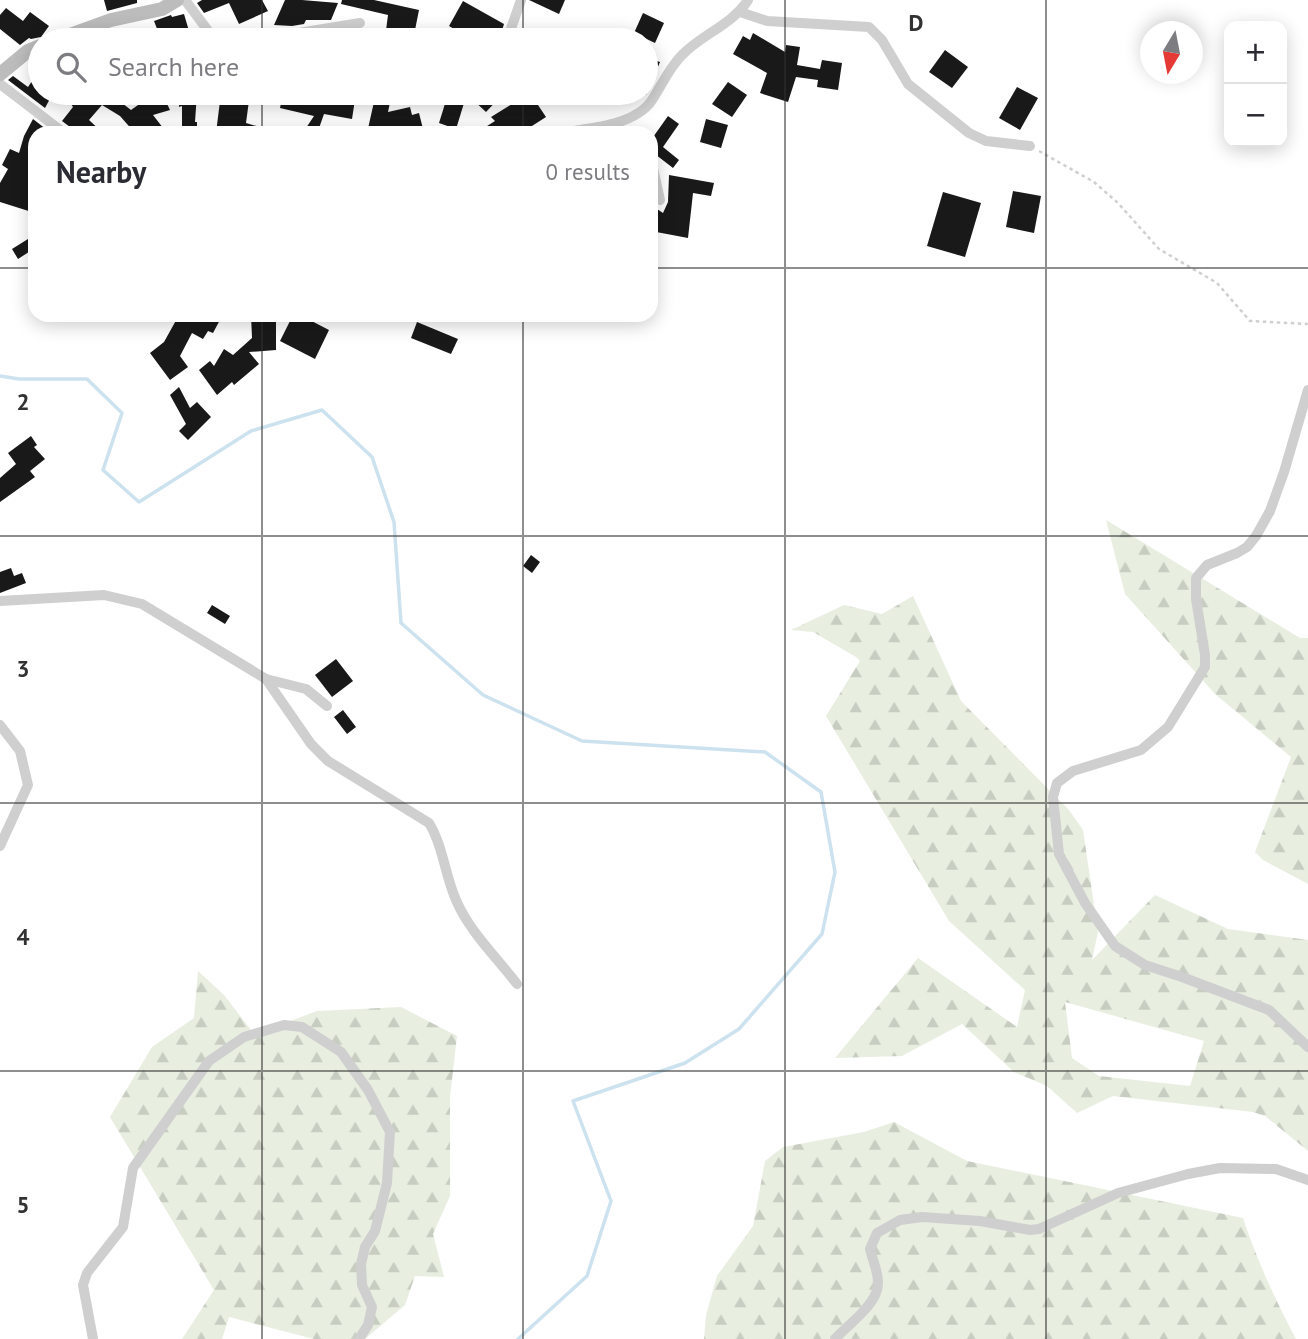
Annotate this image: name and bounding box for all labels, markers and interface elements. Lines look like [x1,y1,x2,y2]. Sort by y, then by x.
text: D [909,8,923,37]
north arrow [1140,21,1203,84]
map controls [1224,21,1287,147]
button: + [1224,21,1287,84]
search box [28,28,658,105]
icon: search [52,48,90,86]
text: Search here [108,50,239,83]
button: − [1224,84,1287,147]
text: Nearby [56,152,146,191]
text: 0 results [546,157,630,186]
text: 2 [16,387,30,416]
text: 3 [16,654,30,683]
text: 4 [16,922,30,951]
text: 5 [16,1190,30,1219]

